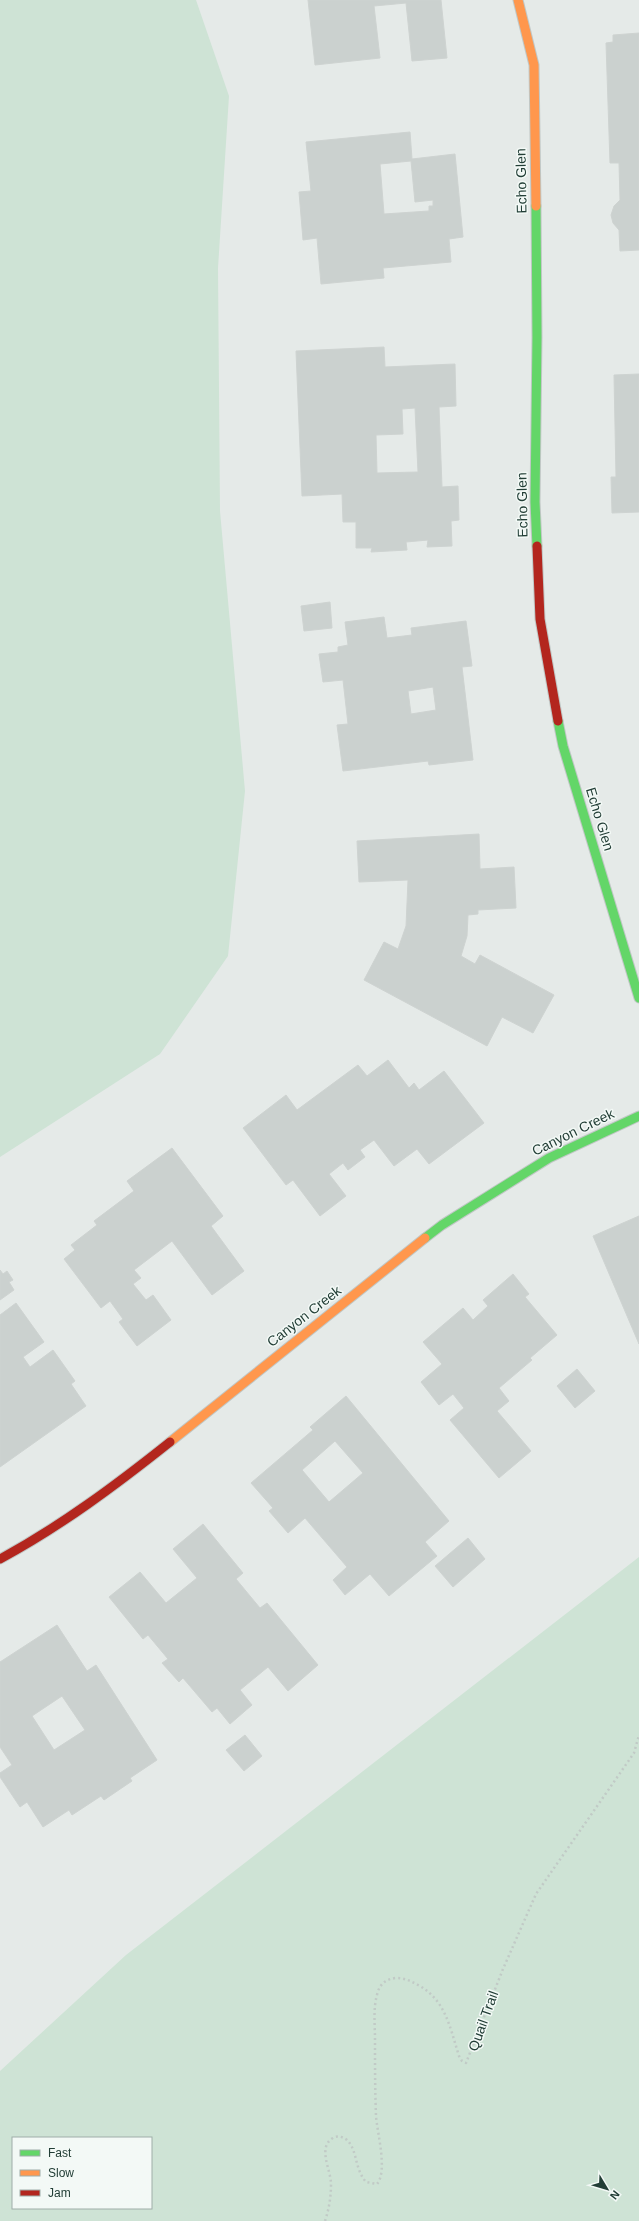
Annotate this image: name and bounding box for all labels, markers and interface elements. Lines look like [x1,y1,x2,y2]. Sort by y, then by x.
street label: Echo Glen [512,148,530,214]
street label: Echo Glen [513,472,531,538]
street label: Echo Glen [583,785,617,853]
street label: Canyon Creek [529,1105,618,1159]
street label: Canyon Creek [264,1282,345,1350]
street label: Quail Trail [465,1989,501,2053]
legend [12,2137,152,2209]
text: Fast [48,2146,72,2160]
text: Slow [48,2166,74,2180]
north arrow [587,2169,627,2209]
text: Jam [48,2186,71,2200]
text: N [608,2188,622,2202]

